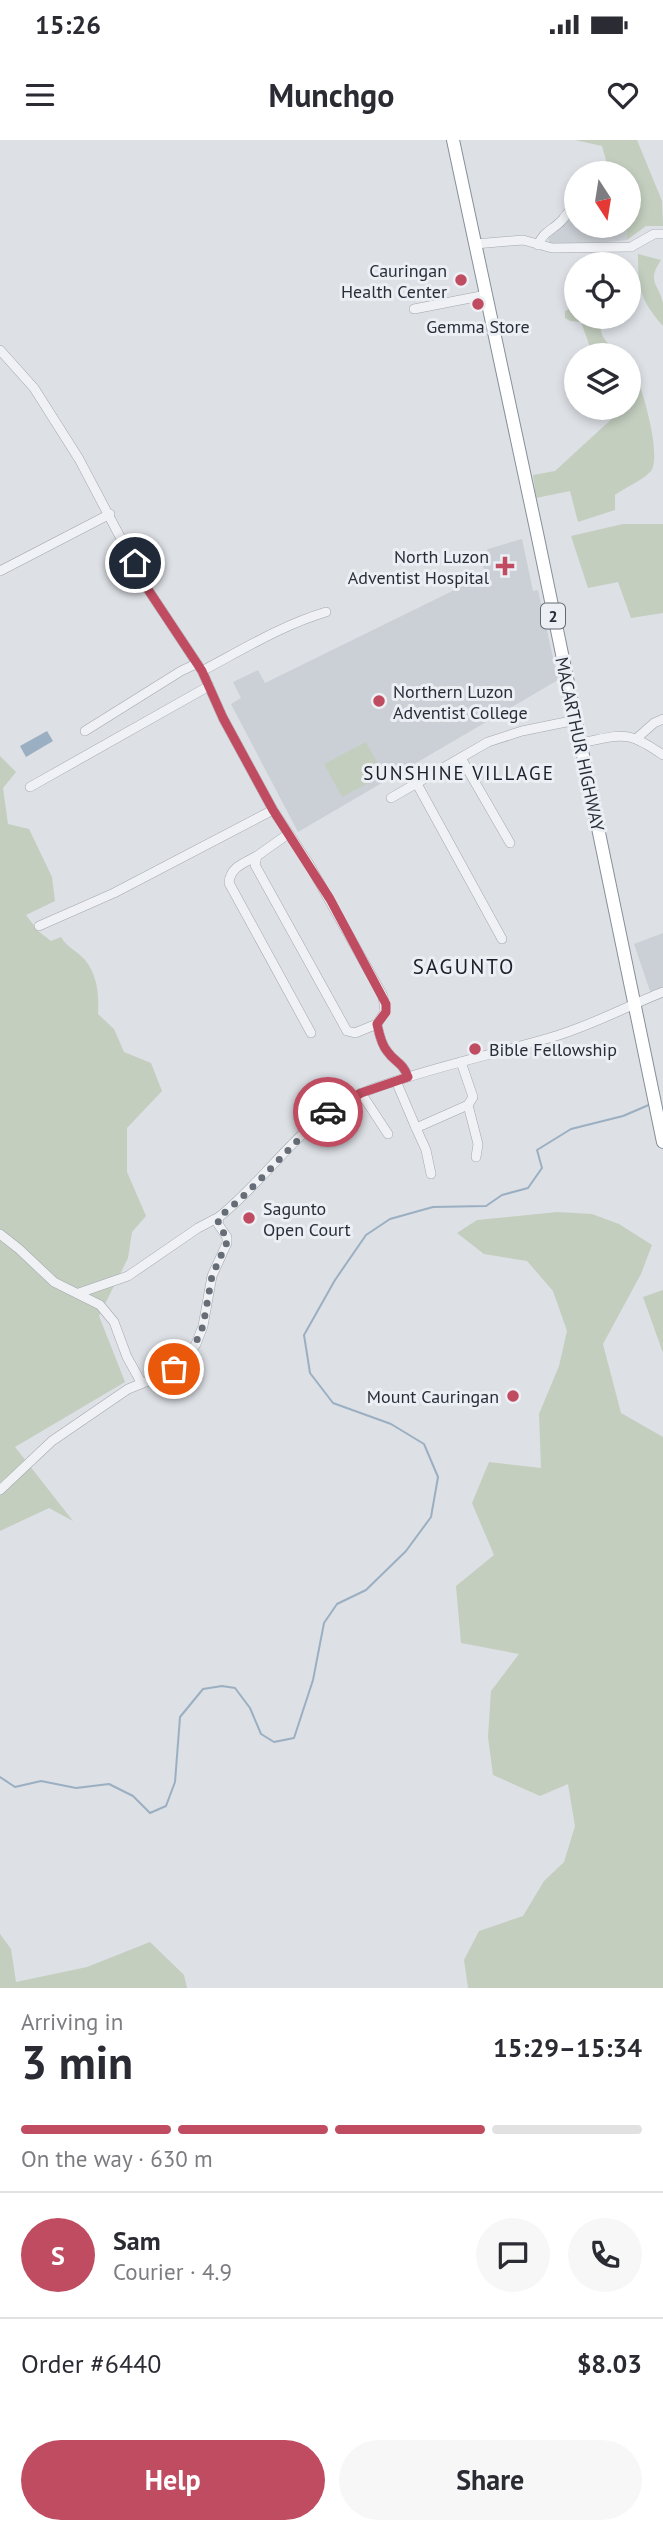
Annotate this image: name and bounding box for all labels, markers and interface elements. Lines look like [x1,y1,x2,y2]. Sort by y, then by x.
text: 15:26 [35,8,101,41]
text: Munchgo [269,74,394,116]
icon: menu [21,76,59,114]
icon: heart [604,76,642,114]
north arrow [564,161,640,238]
map controls [564,161,641,420]
button: locate [564,252,641,329]
place label: Cauringan Health Center [341,259,447,303]
marker: Cauringan Health Center [453,272,469,288]
marker: Gemma Store [470,296,486,312]
place label: Gemma Store [426,315,530,338]
button: layers [564,343,641,420]
pin [105,533,165,593]
icon: home [116,544,154,582]
place label: North Luzon Adventist Hospital [348,545,490,589]
marker: North Luzon Adventist Hospital [495,556,515,576]
road number: 2 [541,603,565,629]
street label: MACARTHUR HIGHWAY [550,655,610,833]
place label: Northern Luzon Adventist College [393,680,528,724]
marker: Northern Luzon Adventist College [371,693,387,709]
district label: SUNSHINE VILLAGE [363,761,555,785]
district label: SAGUNTO [413,953,515,980]
place label: Bible Fellowship [489,1038,617,1061]
marker: Bible Fellowship [467,1041,483,1057]
courier [293,1077,363,1147]
icon: car [309,1093,347,1131]
place label: Sagunto Open Court [263,1197,351,1241]
marker: Sagunto Open Court [241,1210,257,1226]
pin [144,1339,204,1399]
icon: bag [155,1350,193,1388]
place label: Mount Cauringan [367,1385,499,1408]
marker: Mount Cauringan [505,1388,521,1404]
text: Arriving in [21,2007,123,2036]
text: 15:29–15:34 [493,2031,642,2064]
text: 3 min [21,2032,133,2092]
text: On the way · 630 m [21,2144,213,2173]
button: chat [476,2218,550,2292]
button: phone [568,2218,642,2292]
text: Sam [113,2224,161,2257]
text: S [51,2239,65,2272]
text: Courier · 4.9 [113,2257,232,2286]
text: Order #6440 [21,2347,161,2380]
text: $8.03 [577,2347,642,2380]
button: Help [21,2440,325,2520]
button: Share [339,2440,642,2520]

